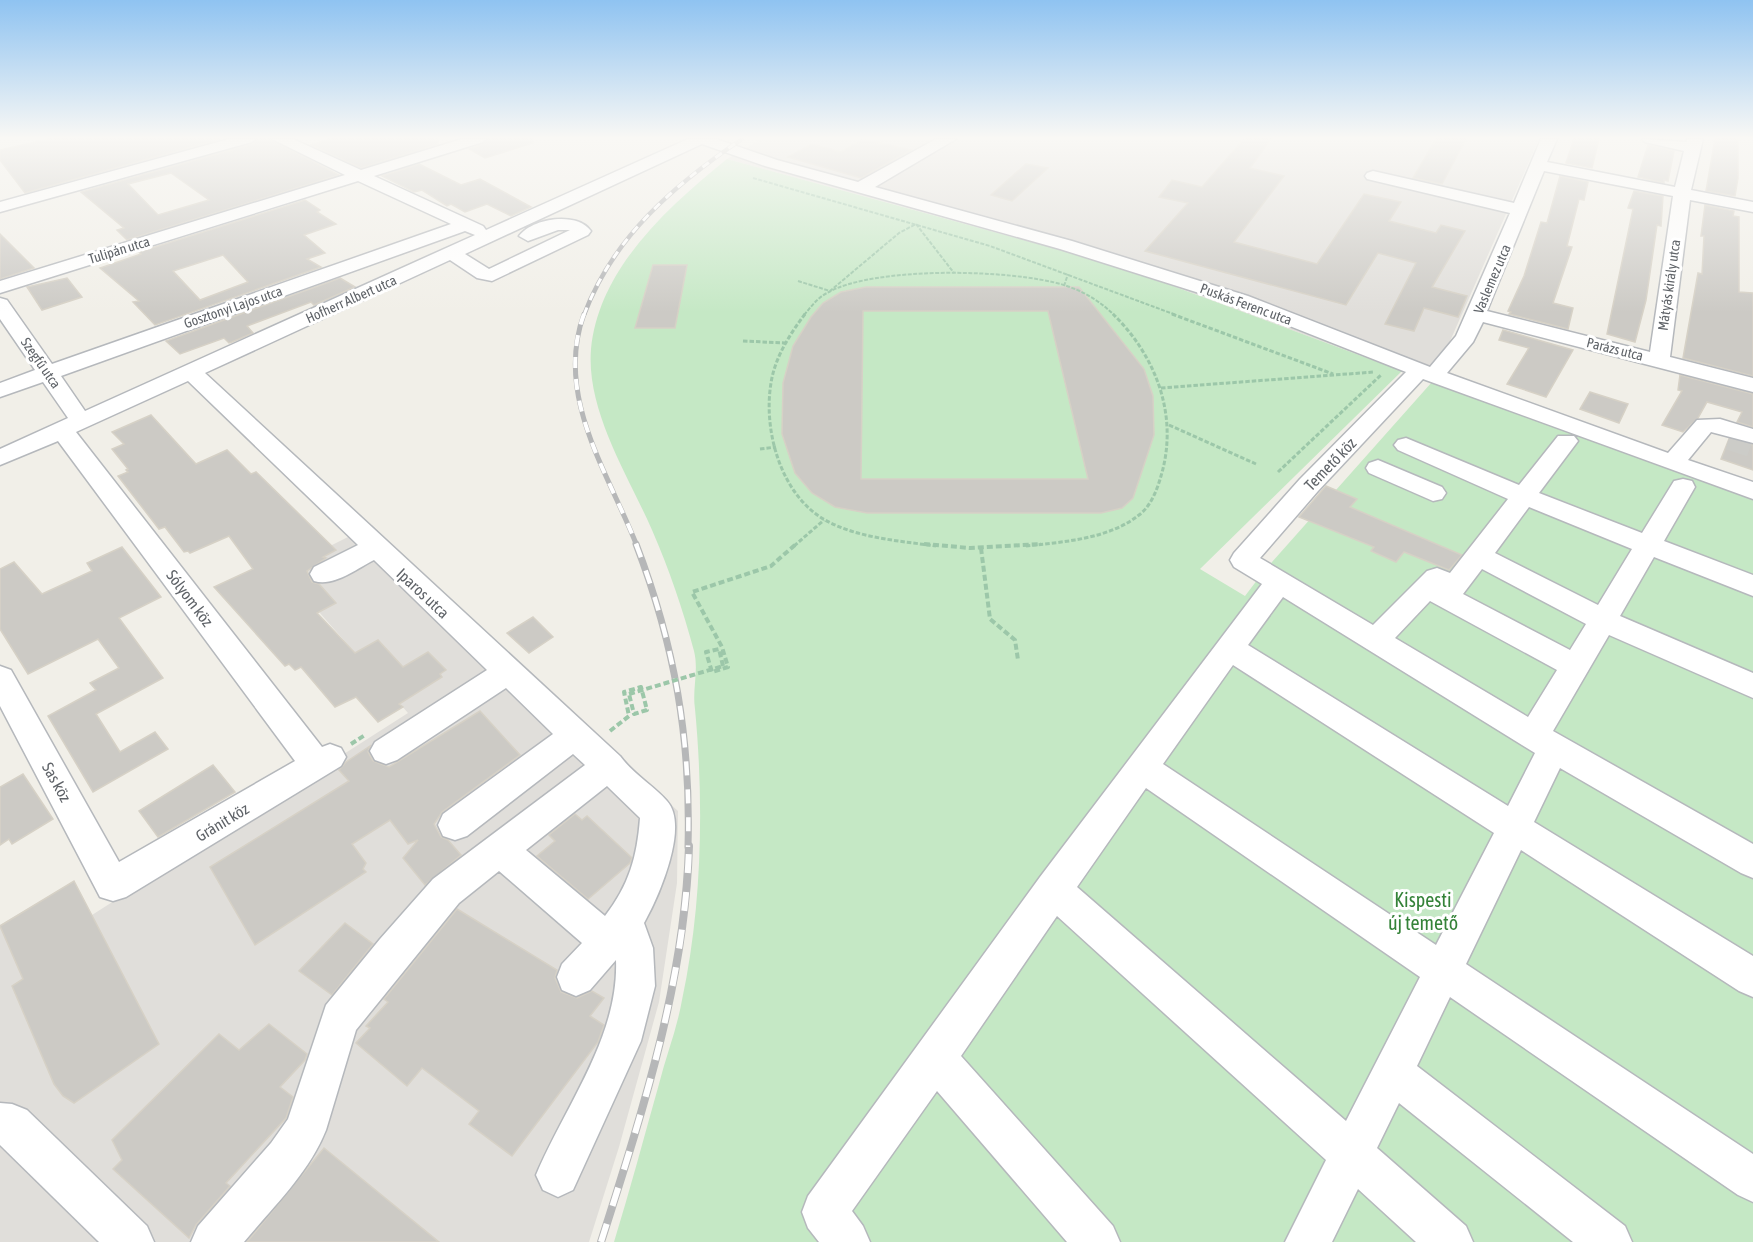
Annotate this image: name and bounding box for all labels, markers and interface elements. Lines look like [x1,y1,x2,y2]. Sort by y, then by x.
street label: Tulipán utca [86,233,152,267]
street label: Mátyás király utca [1655,238,1683,332]
street label: Vaslemez utca [1470,242,1514,316]
street label: Hofherr Albert utca [303,272,399,326]
street label: Puskás Ferenc utca [1198,280,1294,328]
street label: Gosztonyi Lajos utca [182,283,284,331]
street label: Parázs utca [1585,334,1645,364]
street label: Szegfű utca [18,335,64,391]
street label: Temető köz [1301,434,1360,494]
street label: Iparos utca [393,564,453,622]
street label: Sólyom köz [162,566,217,630]
street label: Sas köz [39,759,75,805]
street label: Gránit köz [192,799,252,845]
park label: Kispesti új temető [1388,888,1458,934]

